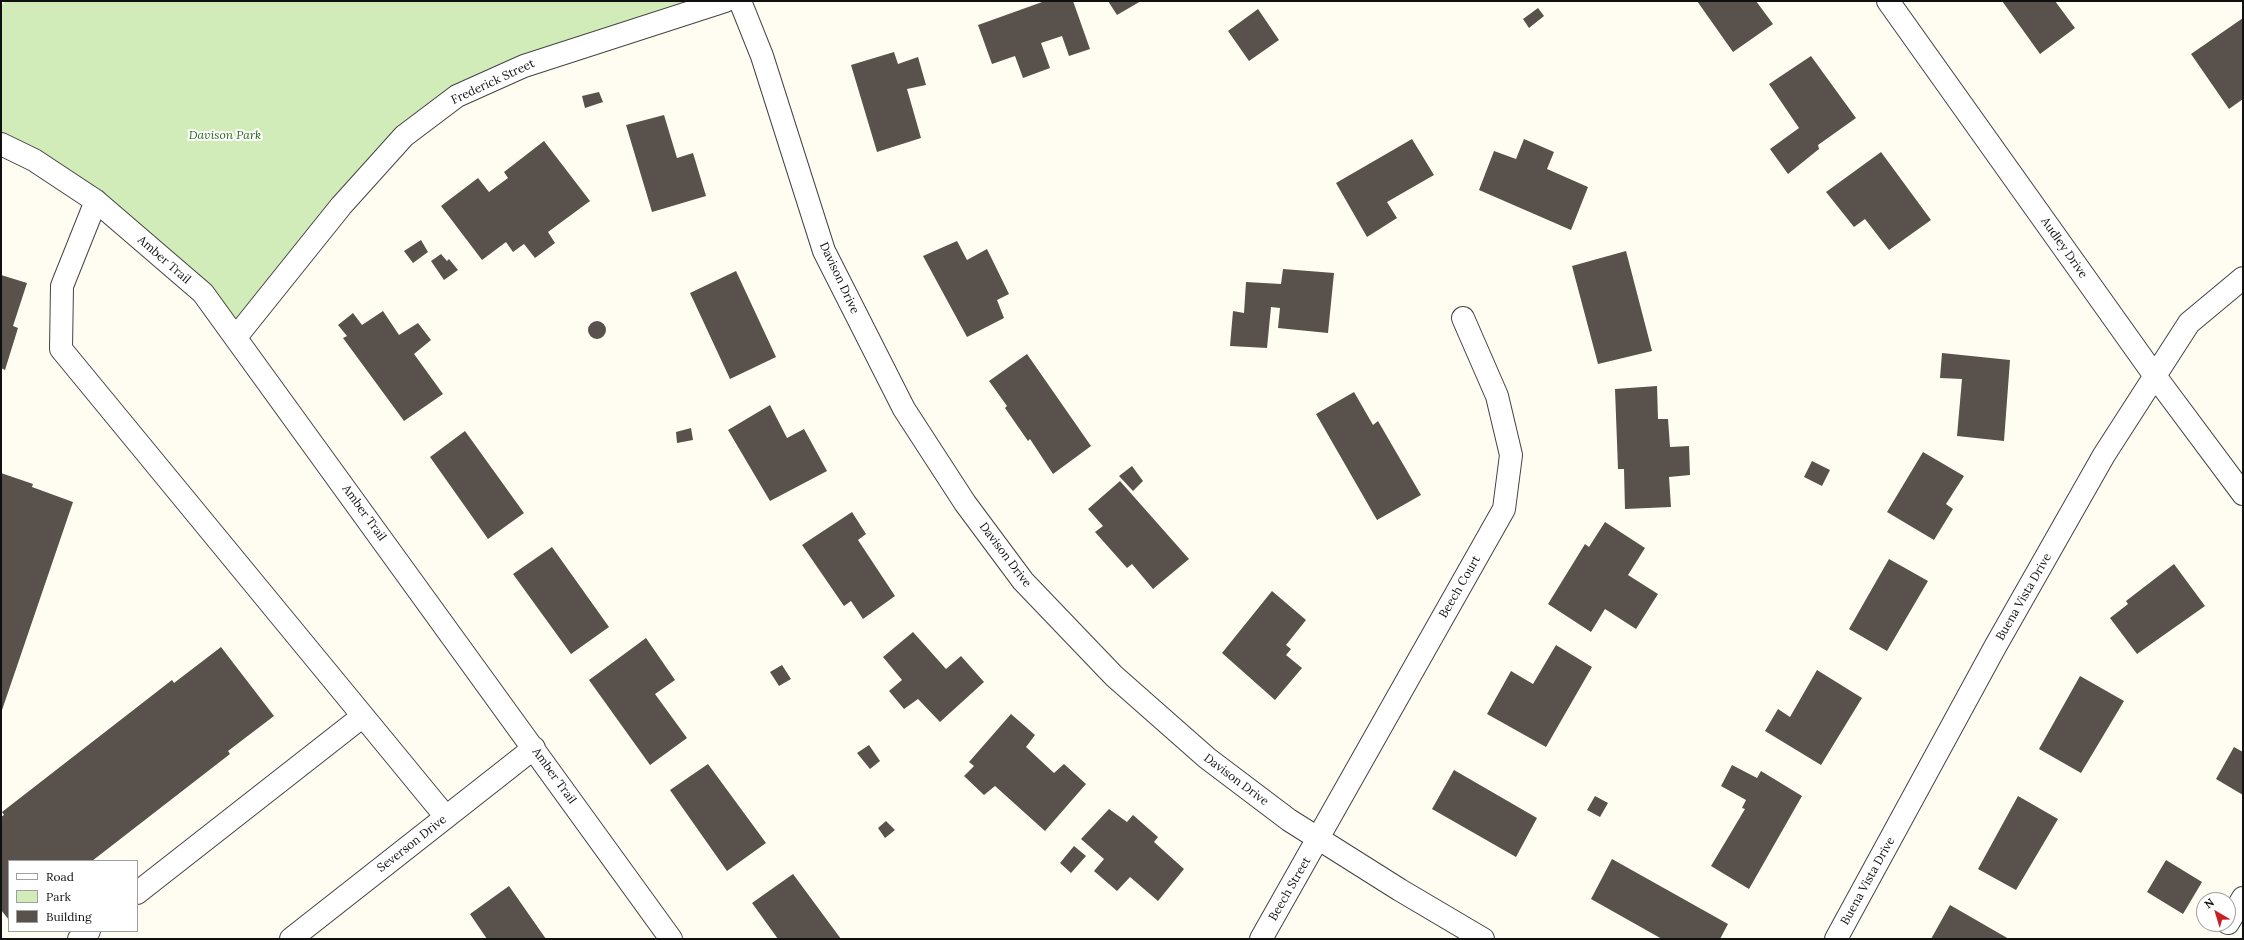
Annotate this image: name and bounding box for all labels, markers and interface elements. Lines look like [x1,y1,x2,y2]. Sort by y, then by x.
street label: Frederick Street [449,56,537,108]
park label: Davison Park [189,129,261,143]
street label: Audley Drive [2038,215,2090,281]
street label: Amber Trail [135,233,193,287]
street label: Davison Drive [816,240,862,316]
street label: Amber Trail [339,482,389,544]
street label: Davison Drive [976,520,1034,590]
street label: Buena Vista Drive [1993,551,2055,643]
street label: Beech Court [1436,553,1484,621]
street label: Amber Trail [529,745,579,807]
street label: Davison Drive [1201,751,1271,809]
street label: Severson Drive [374,812,450,876]
street label: Buena Vista Drive [1838,835,1898,927]
street label: Beech Street [1266,855,1314,923]
legend [8,860,138,932]
text: Road [46,869,74,884]
text: Park [46,889,71,904]
north arrow [2196,892,2236,932]
text: N [2202,895,2217,911]
text: Building [46,909,92,924]

